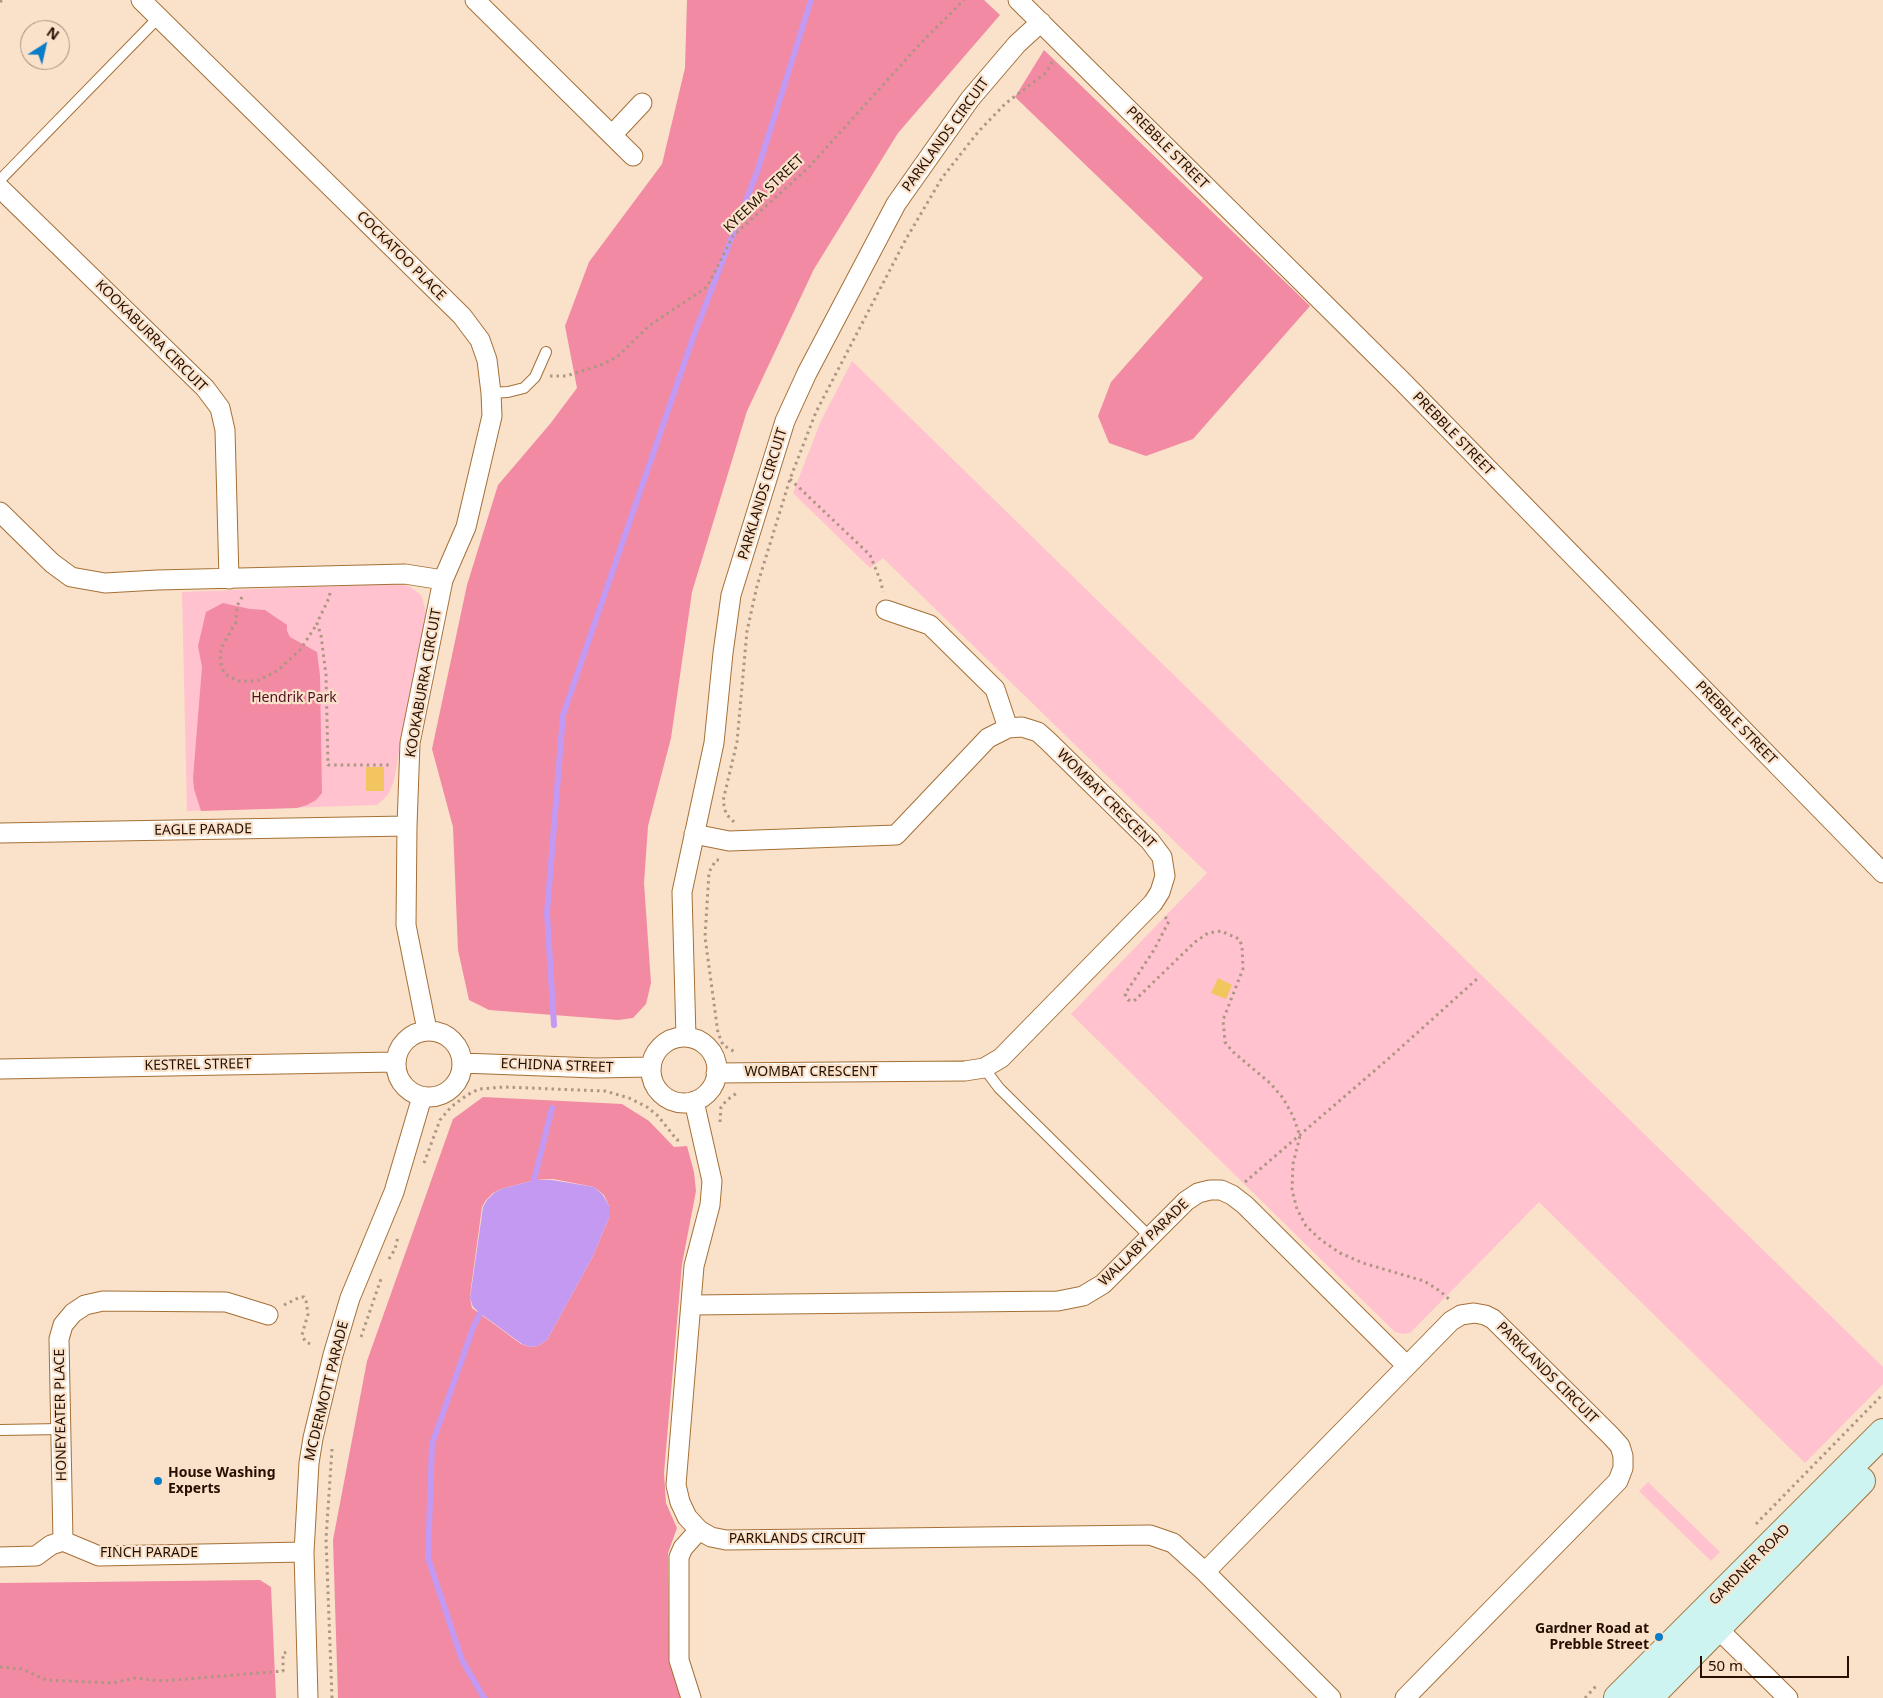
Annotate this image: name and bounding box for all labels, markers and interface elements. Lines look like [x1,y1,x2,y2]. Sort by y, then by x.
north arrow [20,20,70,70]
text: N [43,22,63,44]
street label: PARKLANDS CIRCUIT [899,75,993,195]
street label: PREBBLE STREET [1122,103,1212,193]
street label: KYEEMA STREET [720,151,808,237]
street label: COCKATOO PLACE [353,208,449,304]
street label: KOOKABURRA CIRCUIT [92,277,210,395]
street label: PREBBLE STREET [1409,389,1497,479]
street label: PARKLANDS CIRCUIT [735,426,791,562]
street label: KOOKABURRA CIRCUIT [403,607,445,759]
street label: PREBBLE STREET [1692,678,1780,768]
park label: Hendrik Park [251,690,337,706]
street label: WOMBAT CRESCENT [1053,746,1159,852]
street label: EAGLE PARADE [154,821,252,839]
street label: KESTREL STREET [144,1056,252,1074]
street label: ECHIDNA STREET [500,1056,614,1076]
street label: WOMBAT CRESCENT [744,1064,878,1080]
street label: WALLABY PARADE [1096,1196,1192,1290]
street label: MCDERMOTT PARADE [302,1319,352,1463]
street label: PARKLANDS CIRCUIT [1493,1319,1601,1427]
street label: HONEYEATER PLACE [51,1349,71,1481]
place label: House Washing Experts [168,1465,275,1498]
marker: House Washing Experts [152,1475,164,1487]
street label: GARDNER ROAD [1706,1521,1794,1609]
street label: PARKLANDS CIRCUIT [729,1531,865,1547]
street label: FINCH PARADE [100,1545,198,1561]
place label: Gardner Road at Prebble Street [1535,1621,1649,1654]
marker: Gardner Road at Prebble Street [1653,1631,1665,1643]
scale bar [1703,1646,1852,1678]
text: 50 m [1708,1655,1743,1675]

